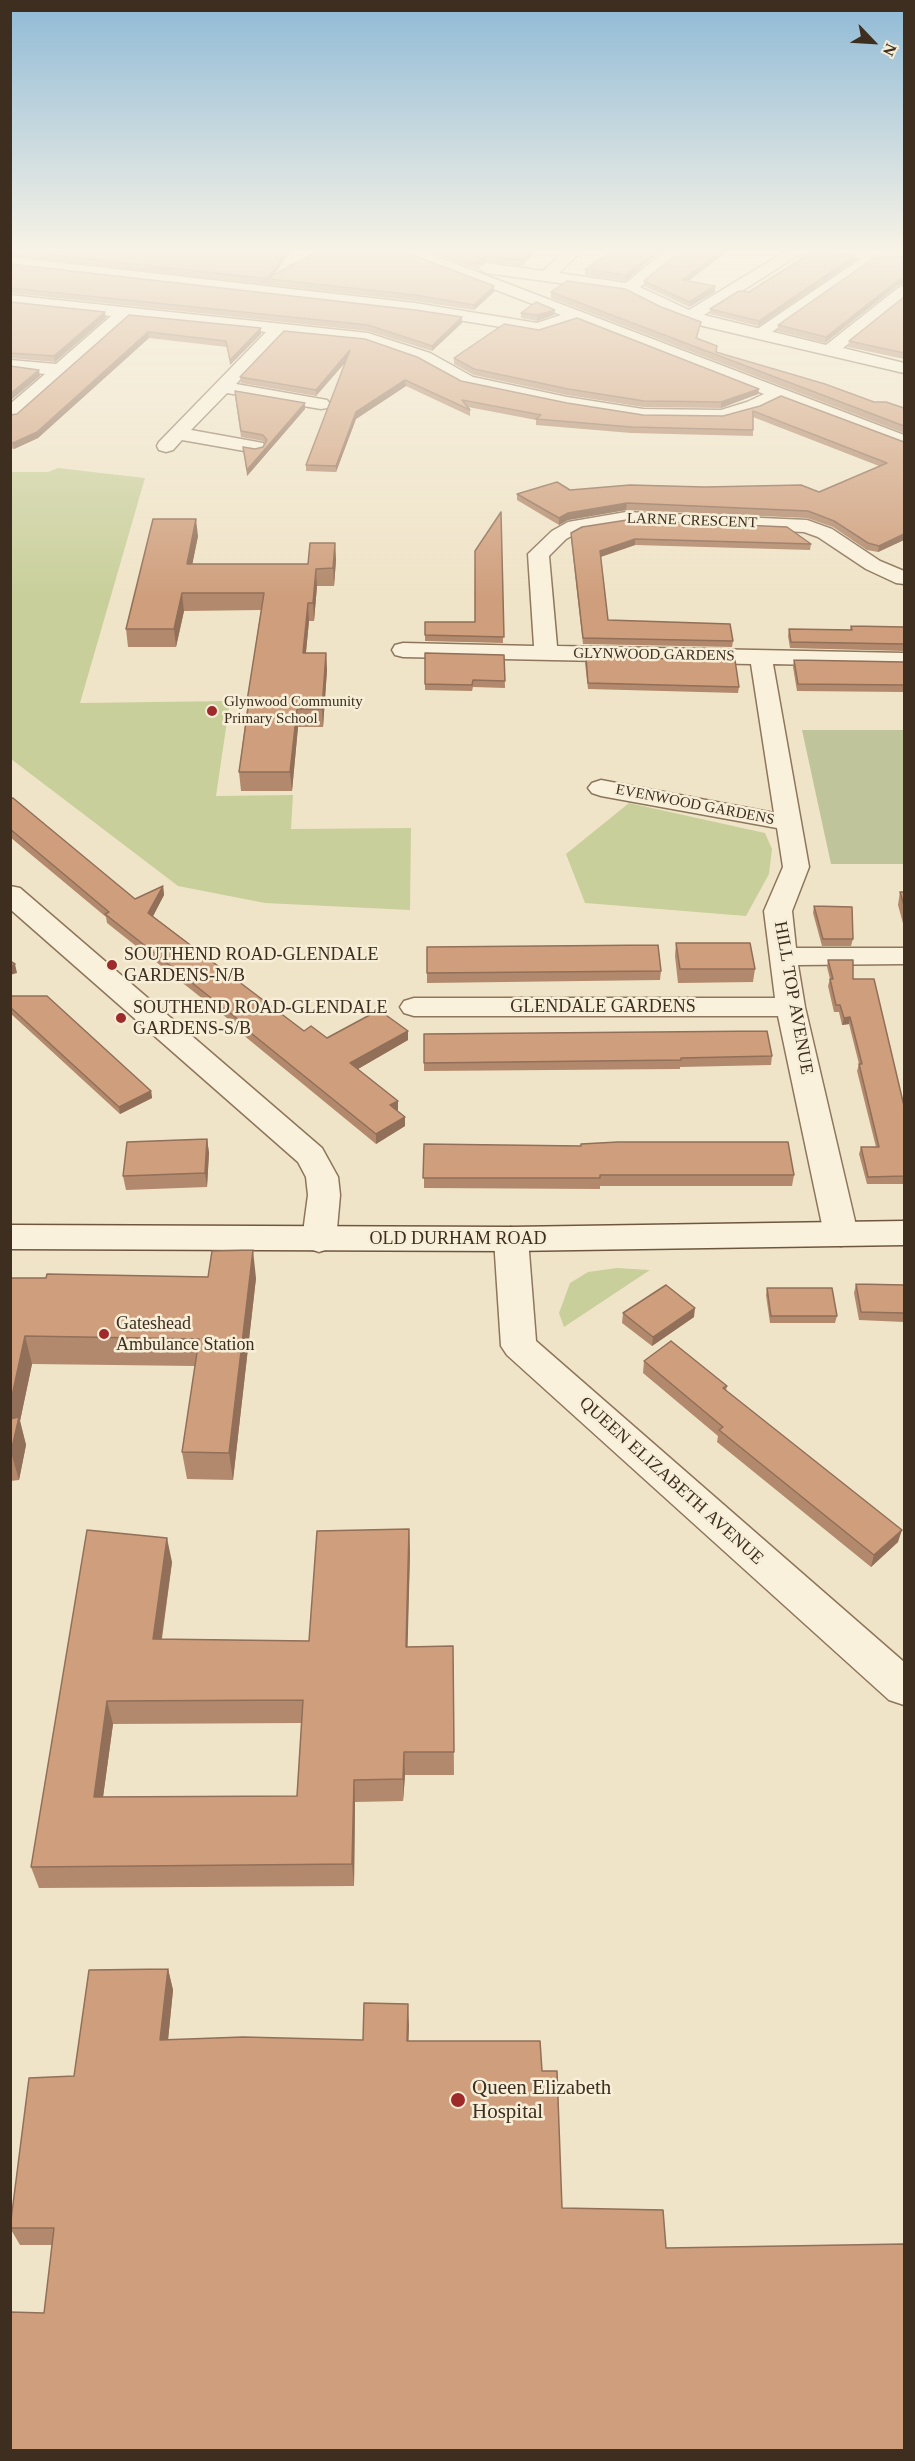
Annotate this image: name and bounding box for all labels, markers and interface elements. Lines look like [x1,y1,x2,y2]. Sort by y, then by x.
north arrow [843,12,903,72]
text: N [880,41,900,59]
street label: LARNE CRESCENT [627,510,757,532]
street label: GLYNWOOD GARDENS [573,645,735,665]
place label: Glynwood Community Primary School [224,693,363,728]
marker: Glynwood Community Primary School [205,704,219,718]
street label: EVENWOOD GARDENS [614,781,776,829]
street label: HILL TOP AVENUE [769,920,817,1076]
place label: SOUTHEND ROAD-GLENDALE GARDENS-N/B [124,944,378,986]
marker: SOUTHEND ROAD-GLENDALE GARDENS-N/B [105,958,119,972]
street label: GLENDALE GARDENS [510,996,696,1018]
place label: SOUTHEND ROAD-GLENDALE GARDENS-S/B [133,997,387,1040]
marker: SOUTHEND ROAD-GLENDALE GARDENS-S/B [114,1011,128,1025]
street label: OLD DURHAM ROAD [369,1228,547,1250]
place label: Gateshead Ambulance Station [116,1313,254,1356]
marker: Gateshead Ambulance Station [97,1327,111,1341]
street label: QUEEN ELIZABETH AVENUE [574,1392,768,1570]
place label: Queen Elizabeth Hospital [472,2075,611,2125]
marker: Queen Elizabeth Hospital [449,2091,467,2109]

